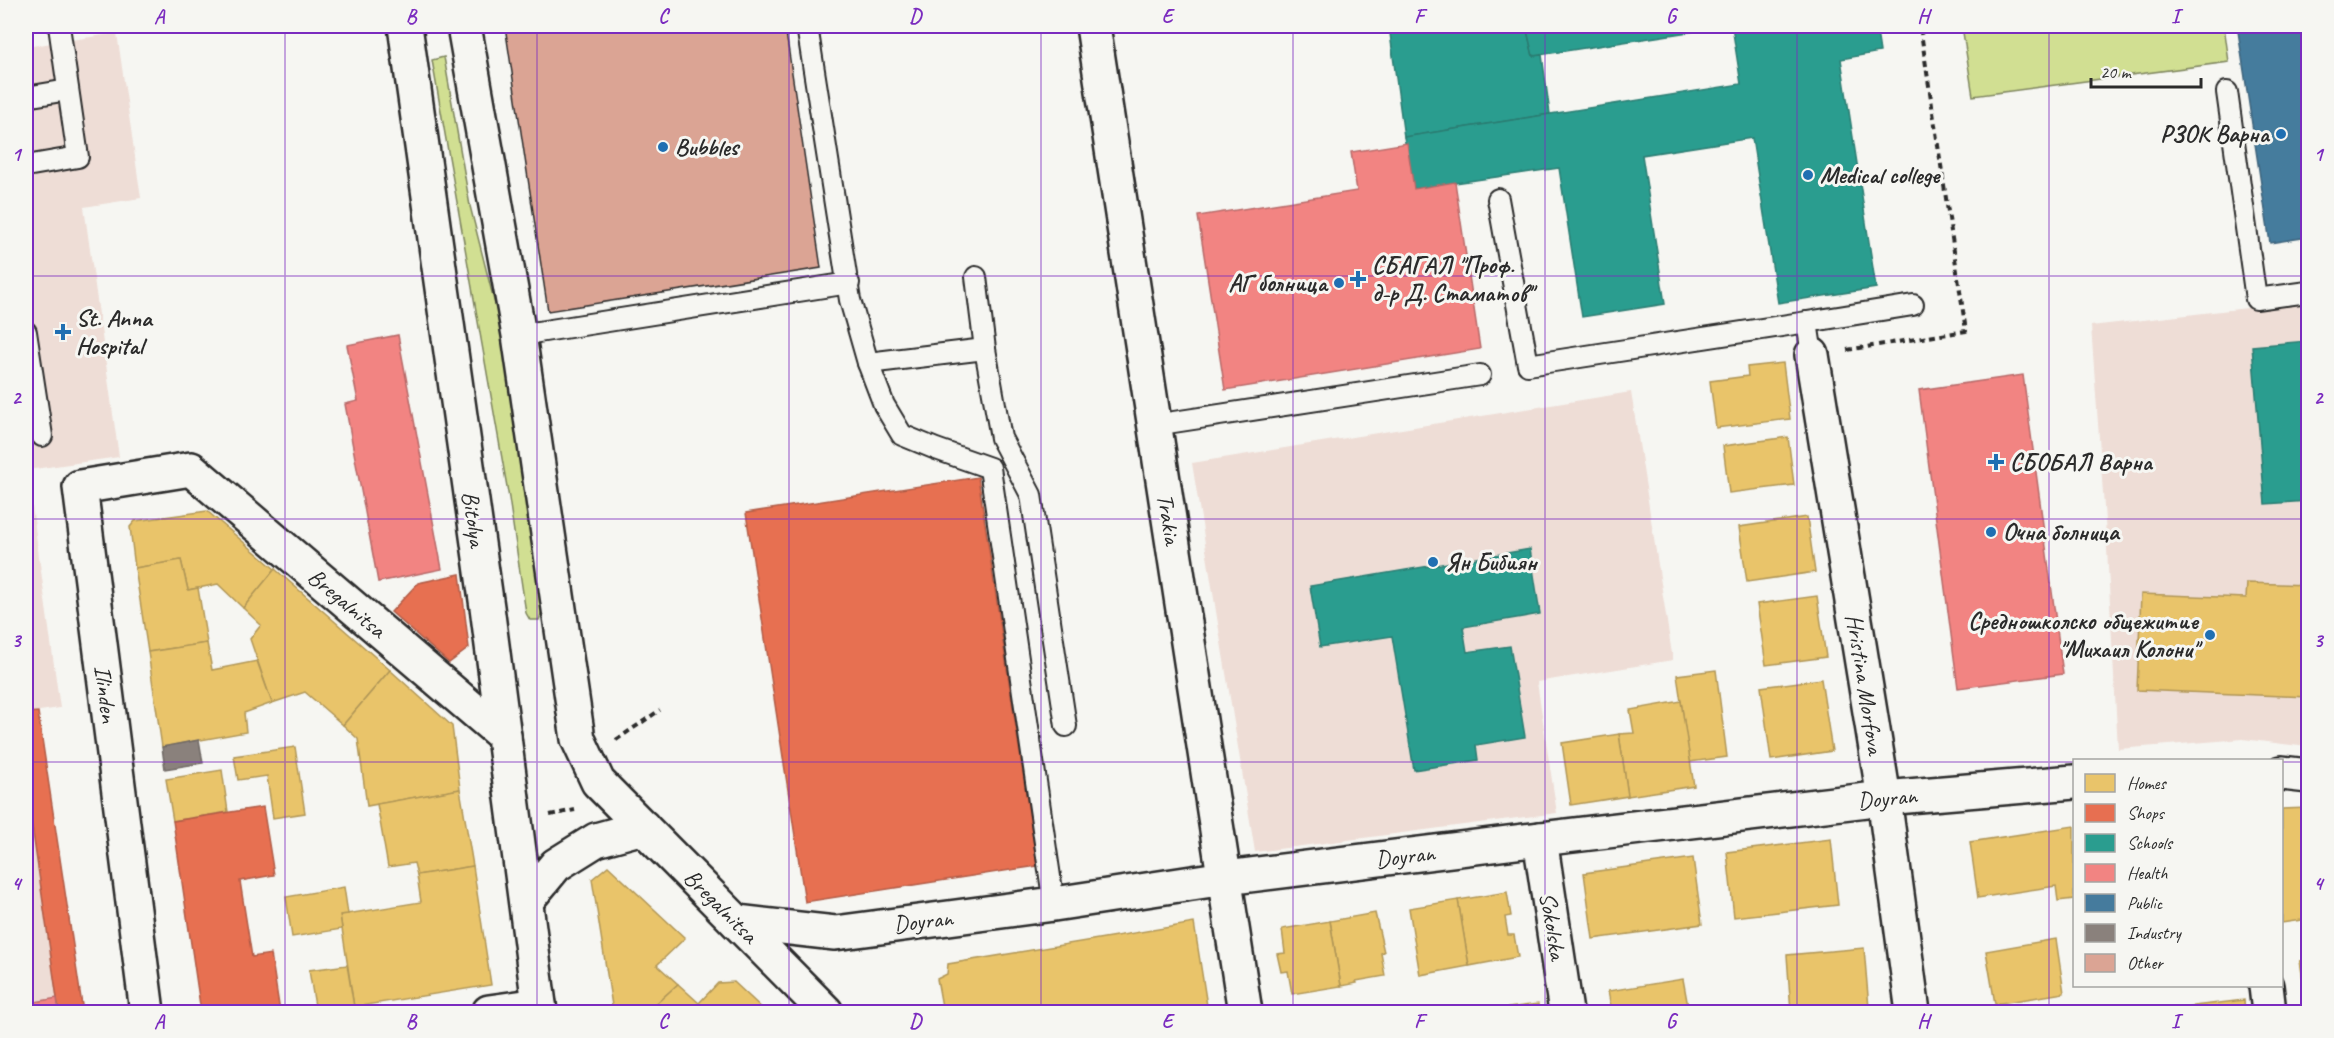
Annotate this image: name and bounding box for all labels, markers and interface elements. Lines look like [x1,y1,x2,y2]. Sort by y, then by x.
text: A [154,4,166,29]
text: B [406,4,418,29]
text: C [658,4,670,29]
text: D [909,4,923,29]
text: E [1162,4,1176,29]
text: F [1414,4,1428,29]
text: G [1666,4,1679,29]
text: H [1917,4,1932,29]
text: I [2171,4,2184,29]
scale bar [2091,51,2200,89]
text: 20 m [2100,61,2133,83]
place label: РЗОК Варна [2160,119,2270,149]
marker: РЗОК Варна [2274,127,2288,141]
place label: Bubbles [675,132,741,162]
marker: Bubbles [656,140,670,154]
text: 1 [12,142,23,167]
text: 1 [2314,142,2325,167]
place label: Medical college [1820,160,1941,190]
marker: Medical college [1801,168,1815,182]
place label: СБАГАЛ "Проф. д-р Д. Стаматов" [1372,250,1538,308]
place label: АГ болница [1229,268,1329,298]
marker: СБАГАЛ "Проф. д-р Д. Стаматов" [1349,270,1367,288]
marker: АГ болница [1332,276,1346,290]
place label: St. Anna Hospital [76,303,154,361]
marker: St. Anna Hospital [54,323,72,341]
text: 2 [12,385,23,410]
text: 2 [2314,385,2325,410]
place label: СБОБАЛ Варна [2010,447,2154,477]
marker: СБОБАЛ Варна [1987,453,2005,471]
street label: Bitolya [455,489,493,551]
street label: Trakia [1150,491,1188,549]
place label: Очна болница [2003,517,2121,547]
marker: Очна болница [1984,525,1998,539]
place label: Ян Бибиян [1445,547,1539,577]
marker: Ян Бибиян [1426,555,1440,569]
street label: Bregalnitsa [302,562,393,645]
place label: Средношколско общежитие "Михаил Колони" [1968,606,2203,664]
street label: Hristina Morfova [1839,612,1891,758]
text: 3 [12,628,23,653]
marker: Средношколско общежитие "Михаил Колони" [2203,628,2217,642]
text: 3 [2314,628,2325,653]
street label: Ilinden [88,664,125,726]
legend [2073,759,2283,987]
text: Homes [2127,772,2167,794]
street label: Doyran [1856,780,1919,816]
text: Shops [2127,802,2166,824]
text: Schools [2127,832,2174,854]
street label: Doyran [1374,837,1438,875]
text: Health [2127,862,2168,884]
street label: Bregalnitsa [678,863,766,951]
text: 4 [12,871,24,896]
text: 4 [2314,871,2326,896]
street label: Sokolska [1533,890,1573,964]
text: Public [2127,892,2164,914]
street label: Doyran [892,902,956,940]
text: Industry [2127,922,2182,944]
text: Other [2127,952,2164,974]
text: A [154,1009,166,1034]
text: B [406,1009,418,1034]
text: C [658,1009,670,1034]
text: D [909,1009,923,1034]
text: E [1162,1009,1176,1034]
text: F [1414,1009,1428,1034]
text: G [1666,1009,1679,1034]
text: H [1917,1009,1932,1034]
text: I [2171,1009,2184,1034]

